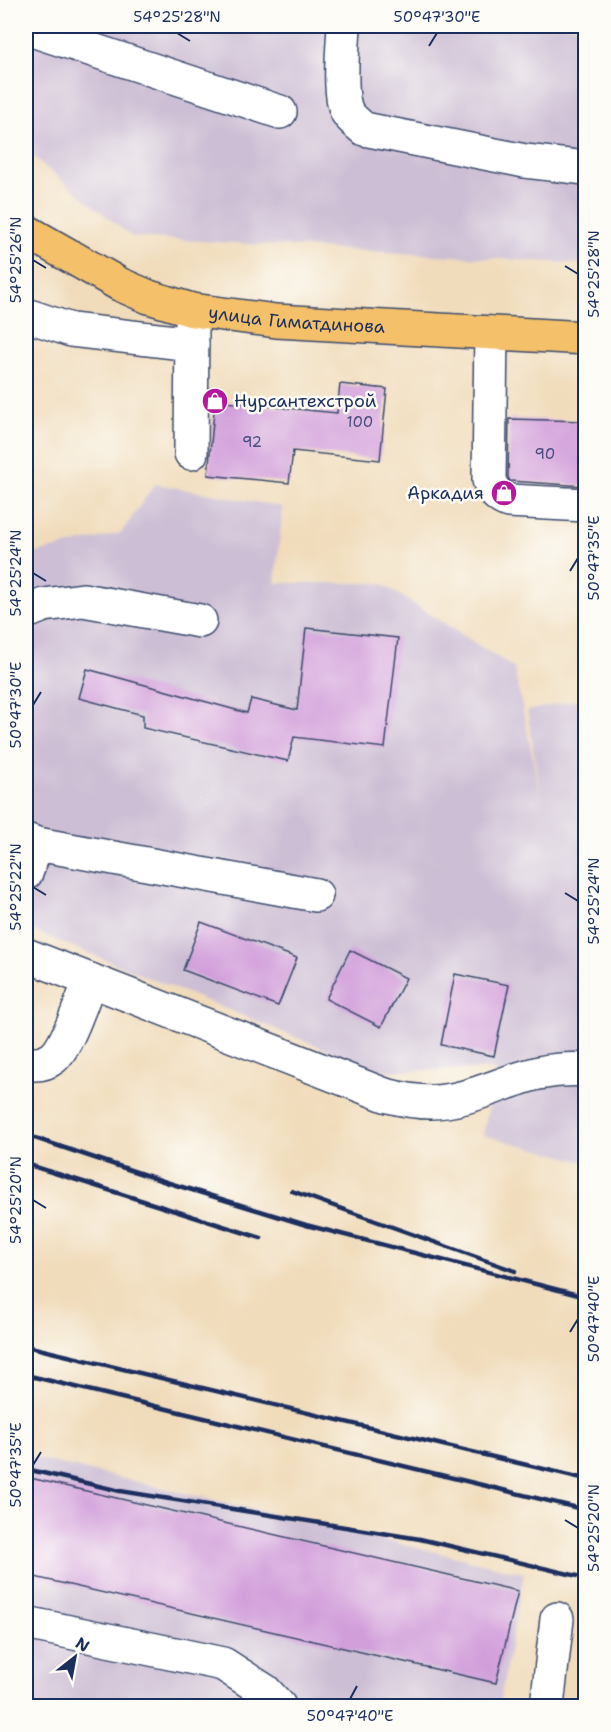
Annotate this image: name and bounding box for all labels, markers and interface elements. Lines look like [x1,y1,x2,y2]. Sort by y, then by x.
text: 54°25'28"N [133,7,221,27]
text: 50°47'30"E [394,7,480,27]
text: 54°25'26"N [6,217,26,303]
text: 54°25'28"N [584,230,604,318]
street label: улица Гиматдинова [207,300,386,339]
shop icon: Нурсантехстрой [200,386,230,416]
place label: Нурсантехстрой [234,389,377,413]
house number: 100 [347,412,373,432]
house number: 92 [242,432,262,452]
house number: 90 [535,444,555,464]
shop icon: Аркадия [489,478,519,508]
place label: Аркадия [407,481,484,505]
text: 50°47'35"E [584,515,604,601]
text: 54°25'24"N [6,529,26,617]
text: 50°47'30"E [6,662,26,748]
text: 54°25'22"N [6,843,26,931]
text: 54°25'24"N [584,857,604,945]
text: 54°25'20"N [6,1156,26,1244]
text: 50°47'40"E [584,1276,604,1362]
text: 50°47'35"E [6,1422,26,1508]
text: 54°25'20"N [584,1484,604,1572]
north arrow [45,1627,105,1687]
text: N [72,1632,93,1657]
text: 50°47'40"E [307,1706,393,1726]

